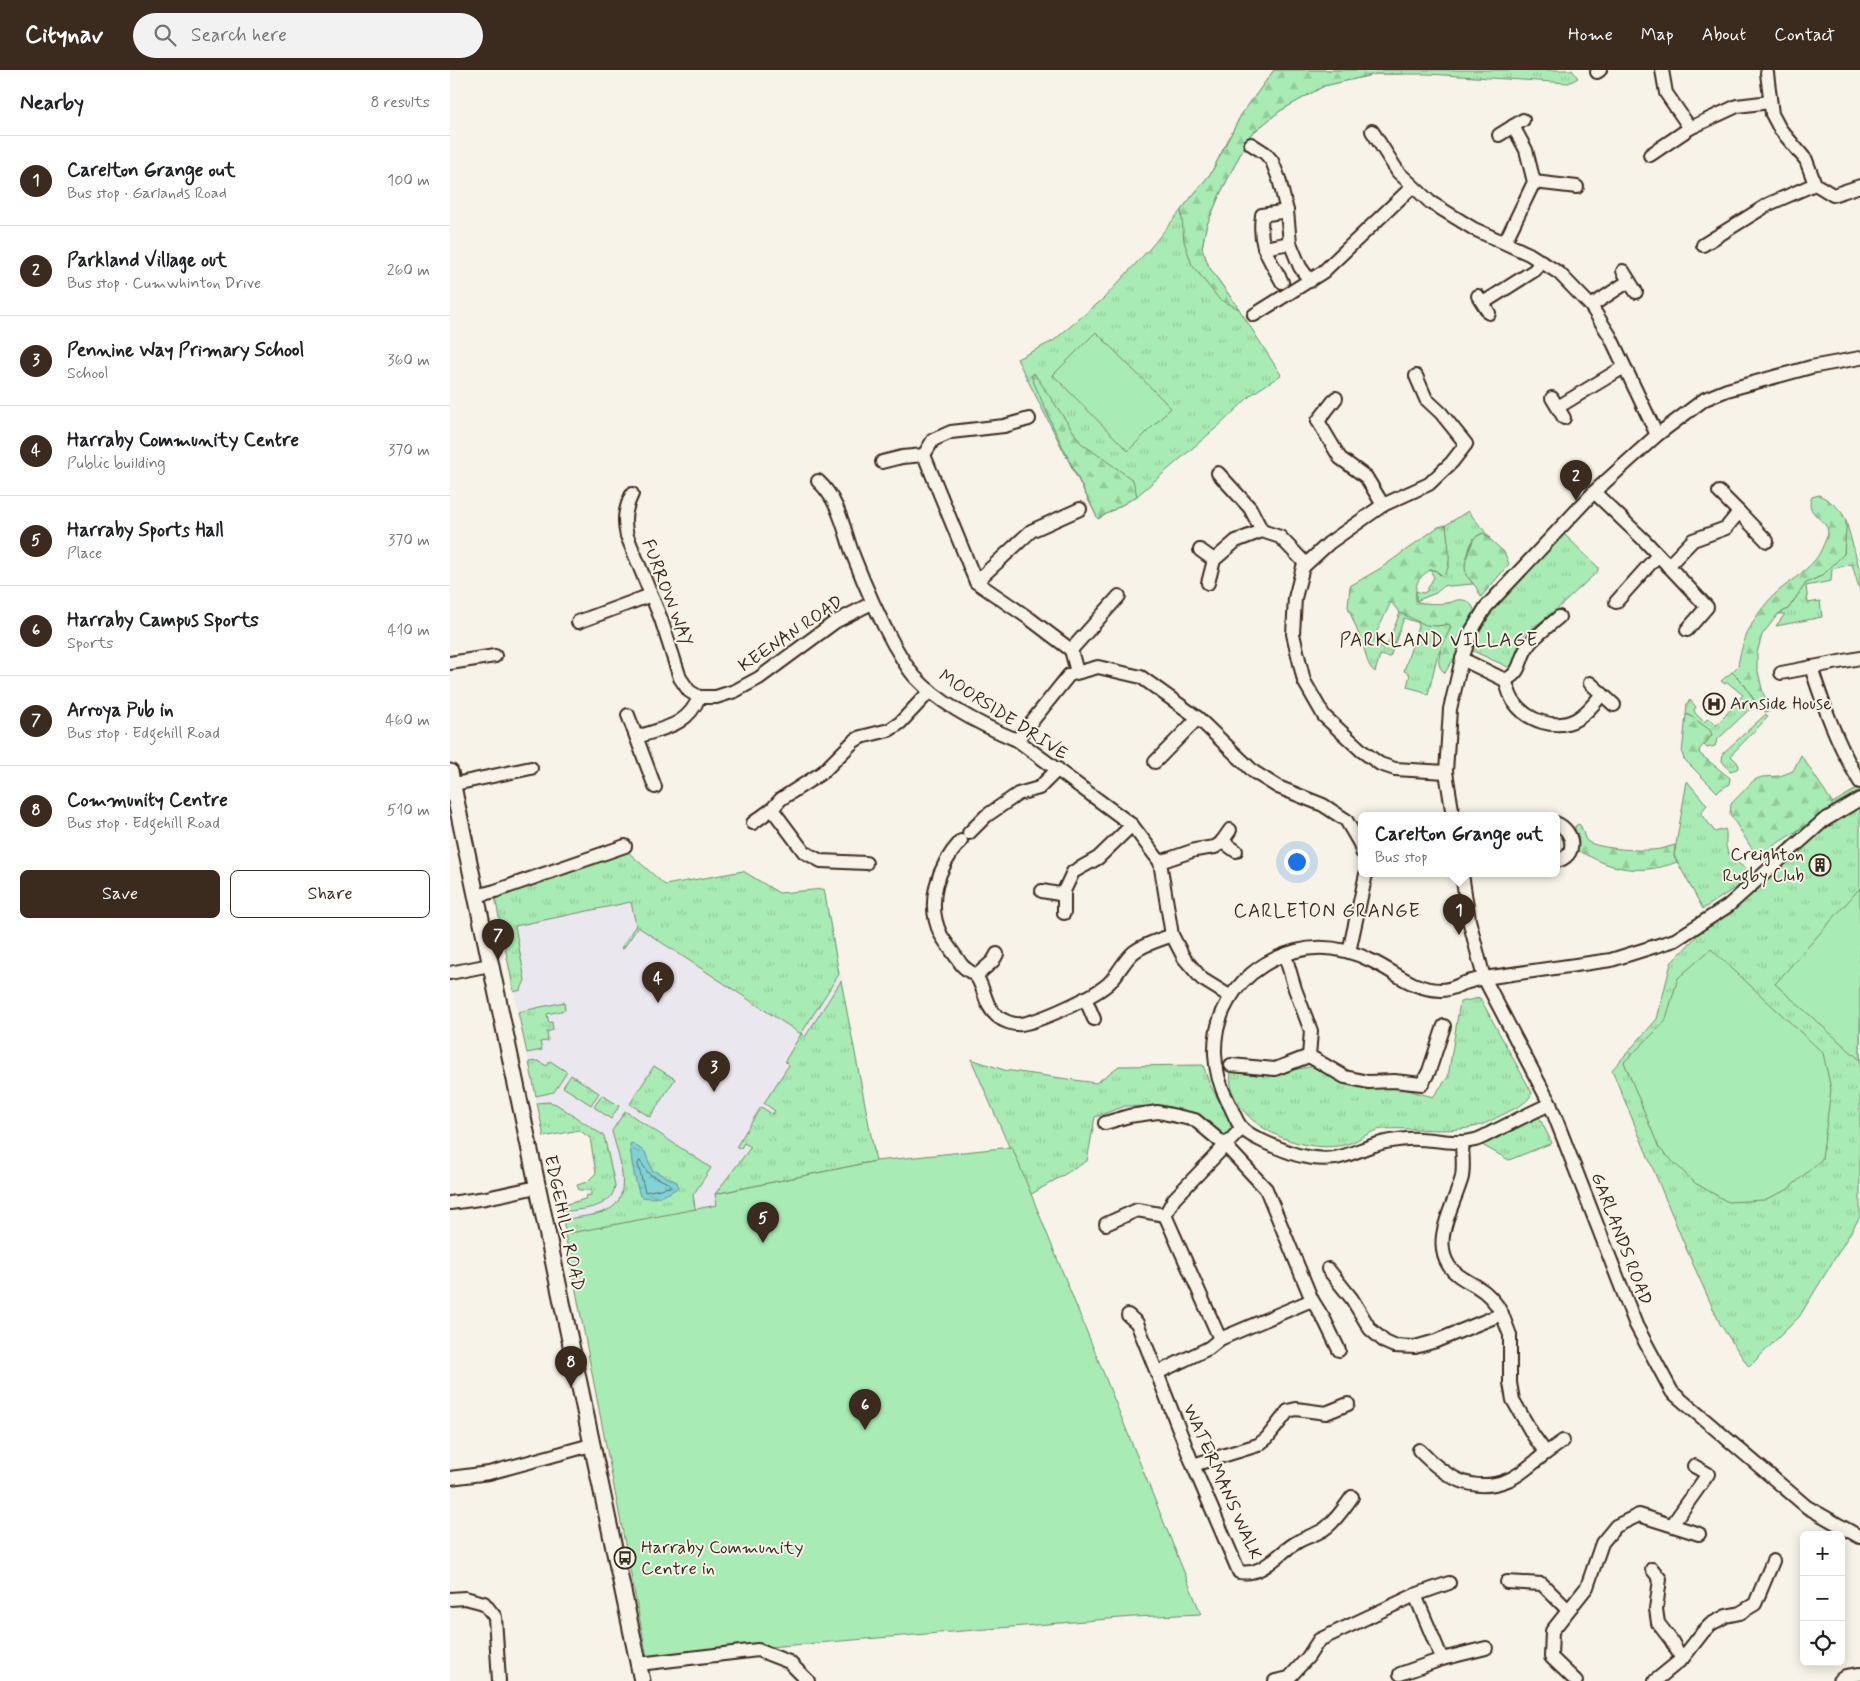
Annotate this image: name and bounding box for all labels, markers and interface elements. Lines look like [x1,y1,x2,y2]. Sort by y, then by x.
search box [133,13,483,58]
text: Citynav [25,20,103,51]
icon: search [151,21,179,49]
text: Search here [191,23,287,48]
text: Home [1568,23,1613,47]
text: Map [1641,23,1674,47]
text: About [1702,23,1746,47]
text: Contact [1774,23,1835,47]
text: Nearby [20,89,84,117]
text: 8 results [370,92,430,113]
text: Carelton Grange out [67,158,235,183]
text: 1 [32,170,40,191]
text: 100 m [387,170,430,191]
text: Bus stop · Garlands Road [67,183,227,204]
text: Parkland Village out [67,248,227,273]
text: 2 [32,260,40,281]
text: 260 m [387,260,430,281]
text: Bus stop · Cumwhinton Drive [67,273,261,294]
text: Pennine Way Primary School [67,338,304,363]
text: 3 [32,350,40,371]
text: 360 m [387,350,430,371]
text: School [67,363,108,384]
text: Harraby Community Centre [67,428,299,453]
text: 4 [31,440,41,461]
text: 370 m [388,440,430,461]
text: Public building [67,453,166,474]
pin: 2 [1560,460,1592,501]
text: Harraby Sports Hall [67,518,224,543]
text: 5 [31,530,41,551]
text: 370 m [388,530,430,551]
street label: FURROW WAY [636,536,698,650]
text: Place [67,543,102,564]
street label: KEENAN ROAD [734,590,848,678]
text: Harraby Campus Sports [67,608,259,633]
text: 6 [32,620,40,641]
text: 410 m [387,620,430,641]
district label: PARKLAND VILLAGE [1340,628,1538,653]
text: Sports [67,633,113,654]
street label: MOORSIDE DRIVE [934,664,1072,766]
hospital icon: Arnside House [1702,692,1726,716]
place label: Arnside House [1730,692,1832,716]
text: Arroya Pub in [67,698,174,723]
text: 7 [31,710,41,731]
text: 460 m [385,710,430,731]
text: Bus stop · Edgehill Road [67,723,220,744]
text: Community Centre [67,788,228,813]
text: 8 [31,800,41,821]
text: 510 m [387,800,430,821]
popup [1358,812,1560,877]
text: Bus stop · Edgehill Road [67,813,220,834]
text: Carelton Grange out [1375,822,1543,847]
place label: Creighton Rugby Club [1723,843,1804,890]
text: Bus stop [1375,847,1428,868]
your location [1284,849,1310,875]
building icon: Creighton Rugby Club [1808,853,1832,877]
button: Save [20,870,220,918]
button: Share [230,870,430,918]
pin: 1 [1443,894,1475,935]
district label: CARLETON GRANGE [1233,899,1421,924]
pin: 7 [482,919,514,960]
pin: 4 [642,962,674,1003]
pin: 3 [698,1051,730,1092]
street label: EDGEHILL ROAD [538,1153,590,1293]
street label: GARLANDS ROAD [1585,1169,1657,1309]
pin: 5 [747,1202,779,1243]
pin: 8 [555,1346,587,1387]
pin: 6 [849,1389,881,1430]
street label: WATERMANS WALK [1177,1401,1267,1563]
map controls [1800,1531,1845,1666]
button: + [1800,1531,1845,1576]
place label: Harraby Community Centre in [641,1536,803,1581]
bus stop icon: Harraby Community Centre in [613,1546,637,1570]
button: − [1800,1576,1845,1621]
button: locate [1800,1621,1845,1666]

